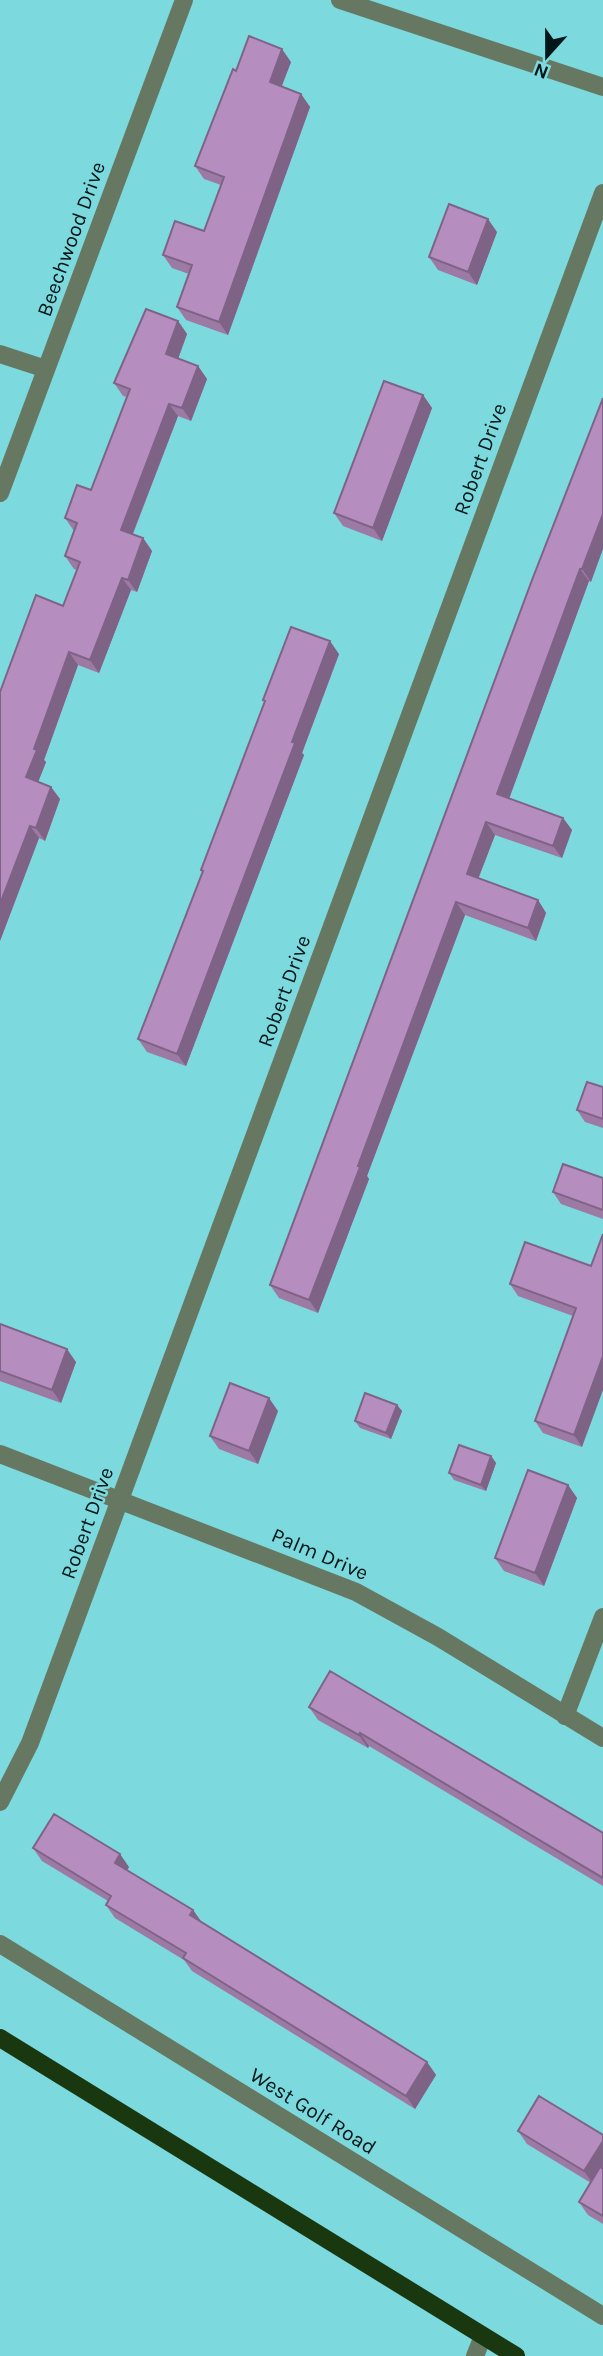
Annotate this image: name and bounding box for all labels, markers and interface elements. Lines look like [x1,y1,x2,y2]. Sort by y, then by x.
north arrow [512,21,582,91]
text: N [531,58,552,84]
street label: Beechwood Drive [32,158,110,320]
street label: Robert Drive [449,400,511,518]
street label: Robert Drive [253,932,315,1050]
street label: Robert Drive [56,1464,118,1582]
street label: Palm Drive [268,1523,372,1585]
street label: West Golf Road [245,2063,381,2159]

